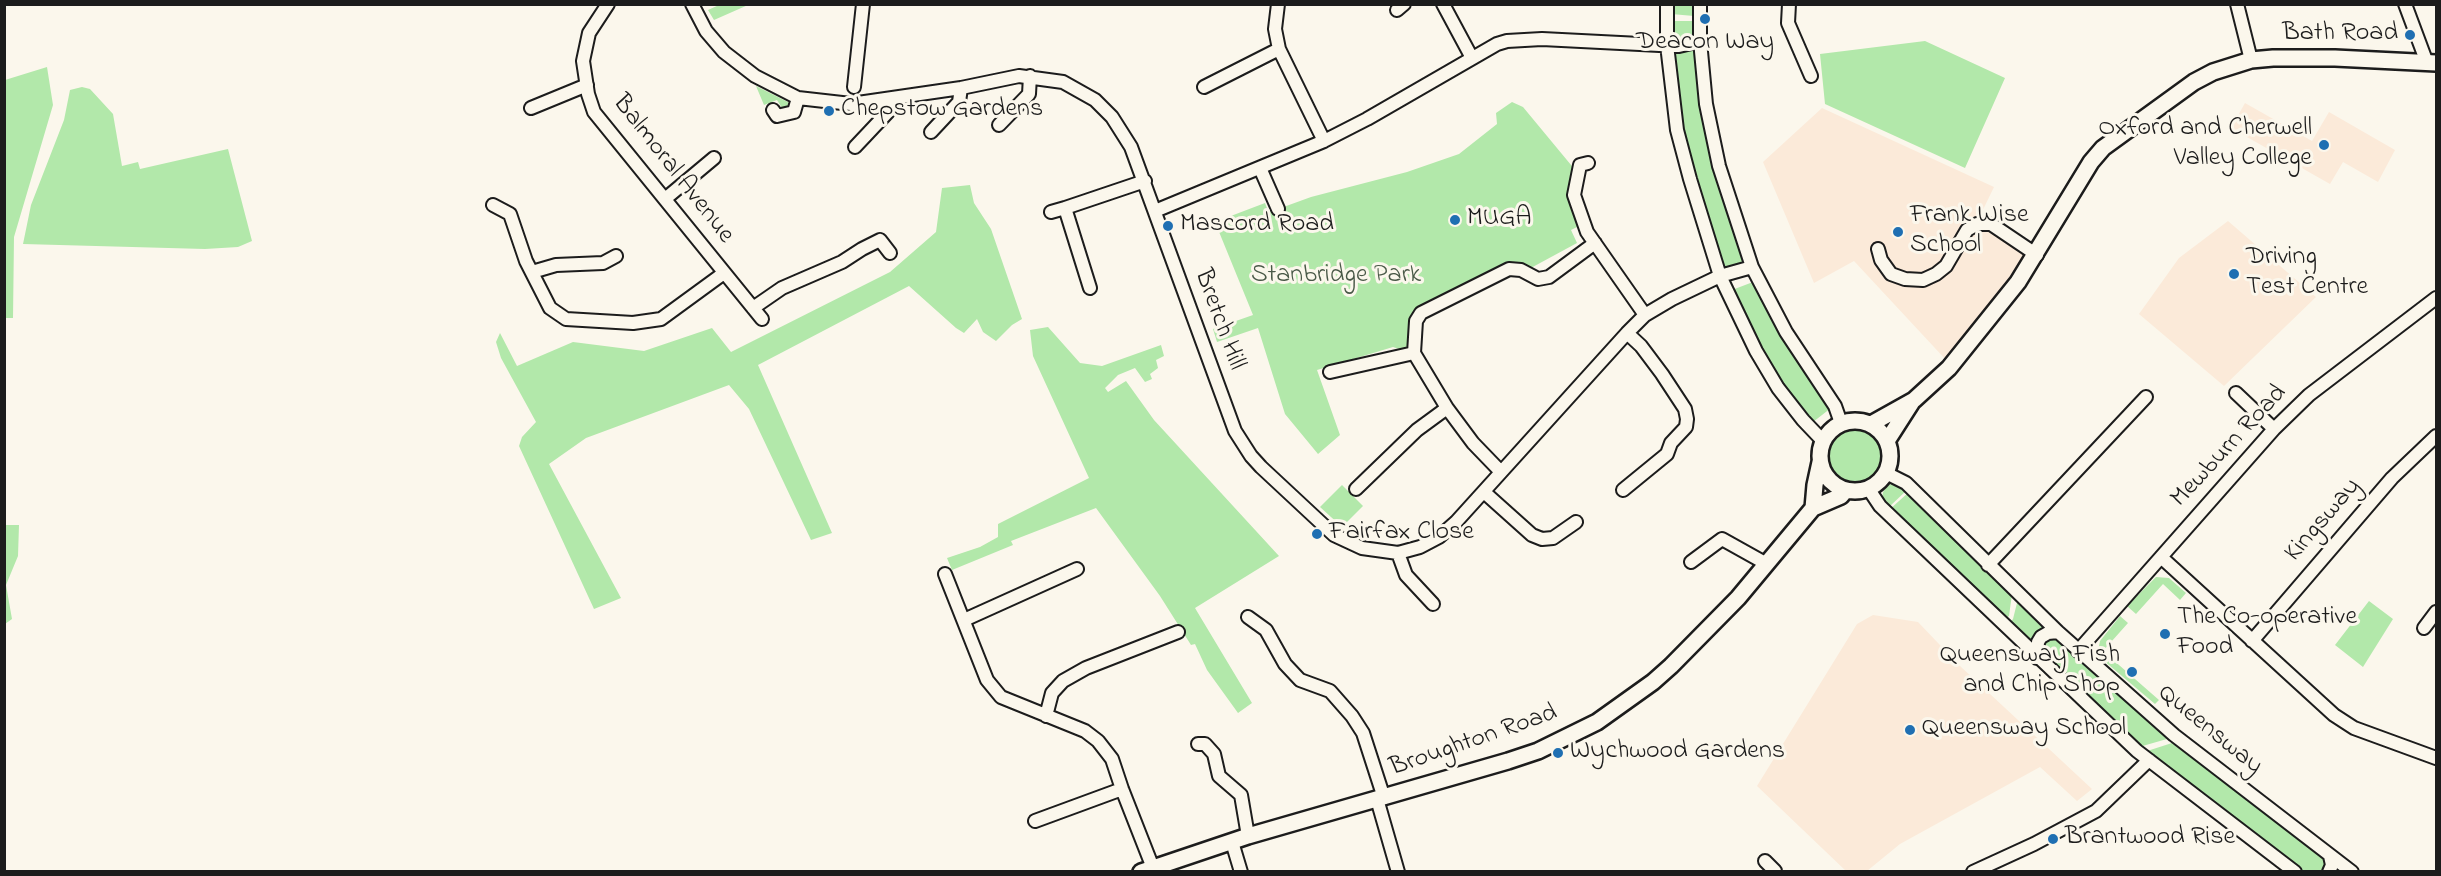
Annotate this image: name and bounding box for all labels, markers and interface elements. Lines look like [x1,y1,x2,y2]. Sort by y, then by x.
marker: Deacon Way [1698,12,1712,26]
place label: Bath Road [2282,19,2398,51]
place label: Deacon Way [1636,28,1774,60]
marker: Bath Road [2403,28,2417,42]
street label: Balmoral Avenue [604,89,740,251]
place label: Chepstow Gardens [841,95,1043,127]
marker: Chepstow Gardens [822,104,836,118]
place label: Oxford and Cherwell Valley College [2098,114,2312,176]
marker: Oxford and Cherwell Valley College [2317,138,2331,152]
place label: Frank Wise School [1910,201,2029,262]
place label: MUGA [1467,204,1532,236]
place label: Mascord Road [1180,210,1334,242]
marker: MUGA [1448,213,1462,227]
marker: Mascord Road [1161,219,1175,233]
marker: Frank Wise School [1891,225,1905,239]
place label: Driving Test Centre [2246,243,2368,304]
park label: Stanbridge Park [1251,261,1421,293]
street label: Bretch Hill [1185,265,1251,375]
marker: Driving Test Centre [2227,267,2241,281]
street label: Mewburn Road [2165,379,2295,515]
street label: Kingsway [2279,473,2369,569]
place label: Fairfax Close [1329,518,1474,550]
marker: Fairfax Close [1310,527,1324,541]
place label: The Co-operative Food [2177,603,2357,664]
marker: The Co-operative Food [2158,627,2172,641]
place label: Queensway Fish and Chip Shop [1940,641,2120,702]
marker: Queensway Fish and Chip Shop [2125,665,2139,679]
street label: Queensway [2150,679,2268,783]
street label: Broughton Road [1386,699,1562,785]
place label: Queensway School [1922,714,2126,746]
marker: Queensway School [1903,723,1917,737]
place label: Wychwood Gardens [1570,737,1785,769]
marker: Wychwood Gardens [1551,746,1565,760]
place label: Brantwood Rise [2065,823,2235,855]
marker: Brantwood Rise [2046,832,2060,846]

